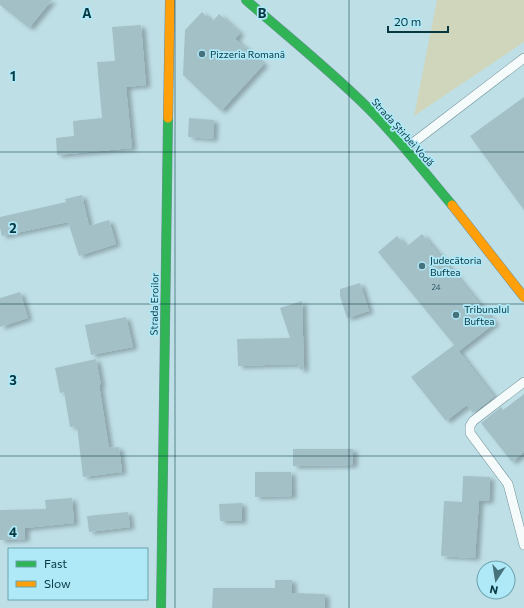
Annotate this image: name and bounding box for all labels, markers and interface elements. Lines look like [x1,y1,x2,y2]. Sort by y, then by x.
text: A [82,5,92,21]
text: B [258,5,267,21]
scale bar [388,8,448,34]
text: 20 m [394,14,421,28]
place label: Pizzeria Romană [210,48,285,60]
marker: Pizzeria Romană [197,49,207,59]
text: 1 [10,68,16,84]
street label: Strada Știrbei Vodă [369,96,437,169]
text: 2 [9,220,17,236]
place label: Judecătoria Buftea [430,254,481,278]
marker: Judecătoria Buftea [417,261,427,271]
street label: Strada Eroilor [147,273,161,335]
house number: 24 [431,282,441,292]
place label: Tribunalul Buftea [464,303,509,327]
marker: Tribunalul Buftea [451,310,461,320]
text: 3 [9,372,17,388]
text: 4 [9,524,17,540]
legend [8,548,148,600]
text: Fast [44,556,67,570]
north arrow [476,560,516,600]
text: Slow [44,576,71,590]
text: N [488,583,499,597]

